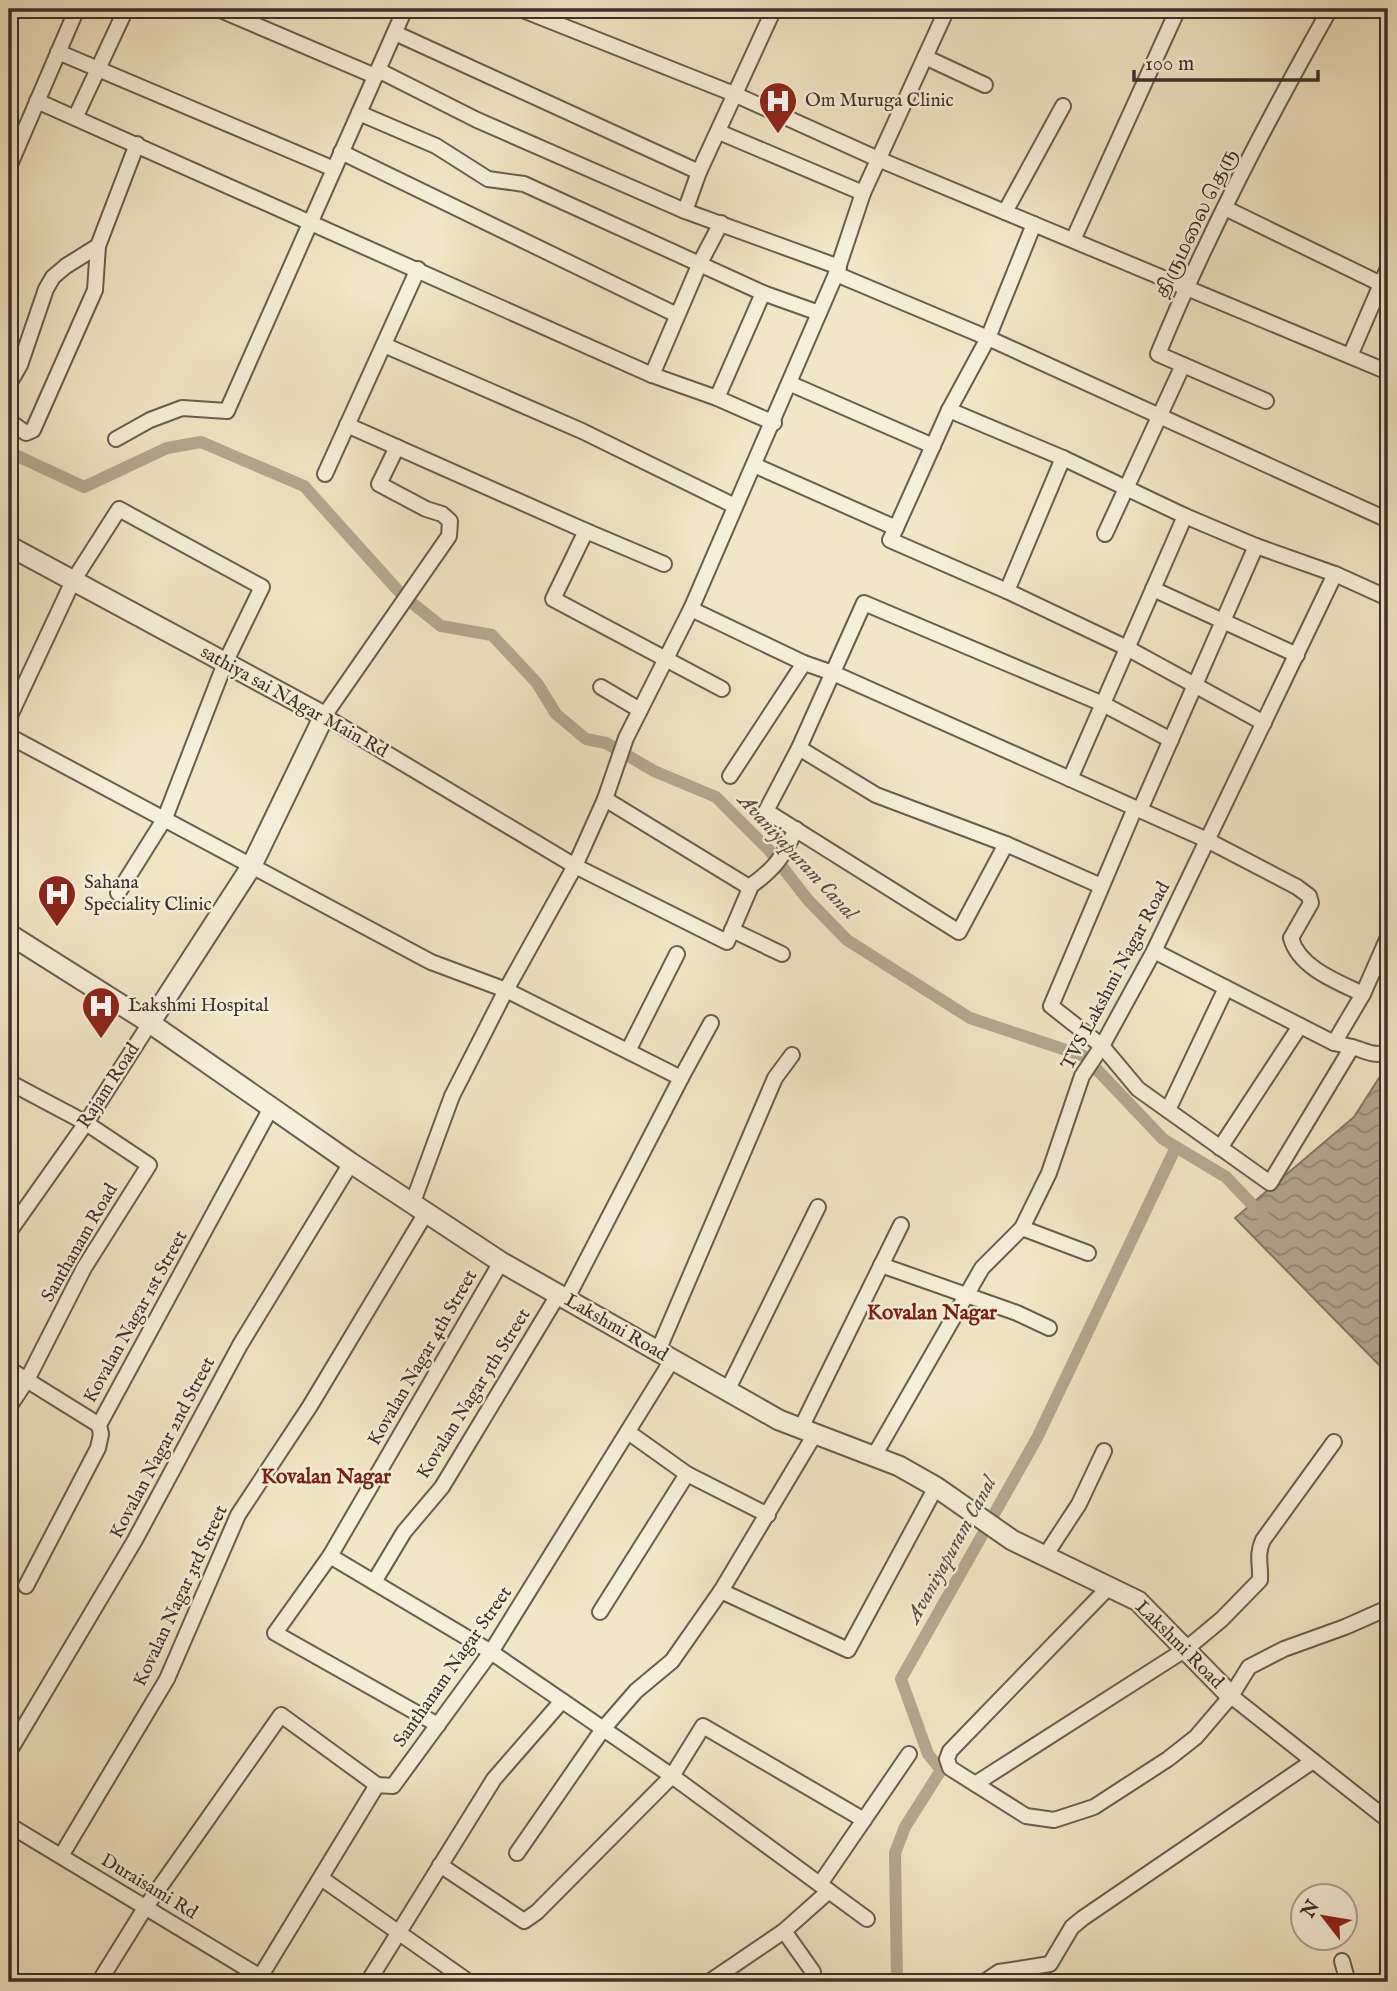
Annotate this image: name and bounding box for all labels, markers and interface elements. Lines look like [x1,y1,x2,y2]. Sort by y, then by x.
scale bar [1134,38,1318,82]
text: 100 m [1145,51,1194,78]
hospital icon: Om Muruga Clinic [757,80,799,135]
place label: Om Muruga Clinic [805,89,954,113]
street label: திருமலை தெரு [1150,145,1244,303]
street label: sathiya sai NAgar Main Rd [196,640,393,764]
water label: Avaniyapuram Canal [730,787,864,928]
place label: Sahana Speciality Clinic [84,871,212,917]
hospital icon: Sahana Speciality Clinic [36,873,78,928]
street label: TVS Lakshmi Nagar Road [1056,877,1176,1074]
hospital icon: Lakshmi Hospital [80,985,122,1040]
place label: Lakshmi Hospital [128,994,270,1018]
street label: Rajam Road [73,1038,146,1133]
street label: Santhanam Road [36,1179,124,1307]
street label: Kovalan Nagar 1st Street [79,1226,194,1407]
street label: Kovalan Nagar 4th Street [363,1265,483,1450]
street label: Lakshmi Road [560,1289,673,1368]
district label: Kovalan Nagar [867,1300,997,1327]
street label: Kovalan Nagar 5th Street [412,1304,537,1484]
street label: Kovalan Nagar 2nd Street [105,1353,221,1543]
district label: Kovalan Nagar [261,1464,391,1491]
water label: Avaniyapuram Canal [900,1470,1004,1630]
street label: Kovalan Nagar 3rd Street [128,1501,234,1690]
street label: Santhanam Nagar Street [388,1582,518,1752]
street label: Lakshmi Road [1130,1596,1229,1695]
street label: Duraisami Rd [96,1849,202,1926]
north arrow [1288,1882,1358,1952]
text: N [1296,1896,1326,1923]

